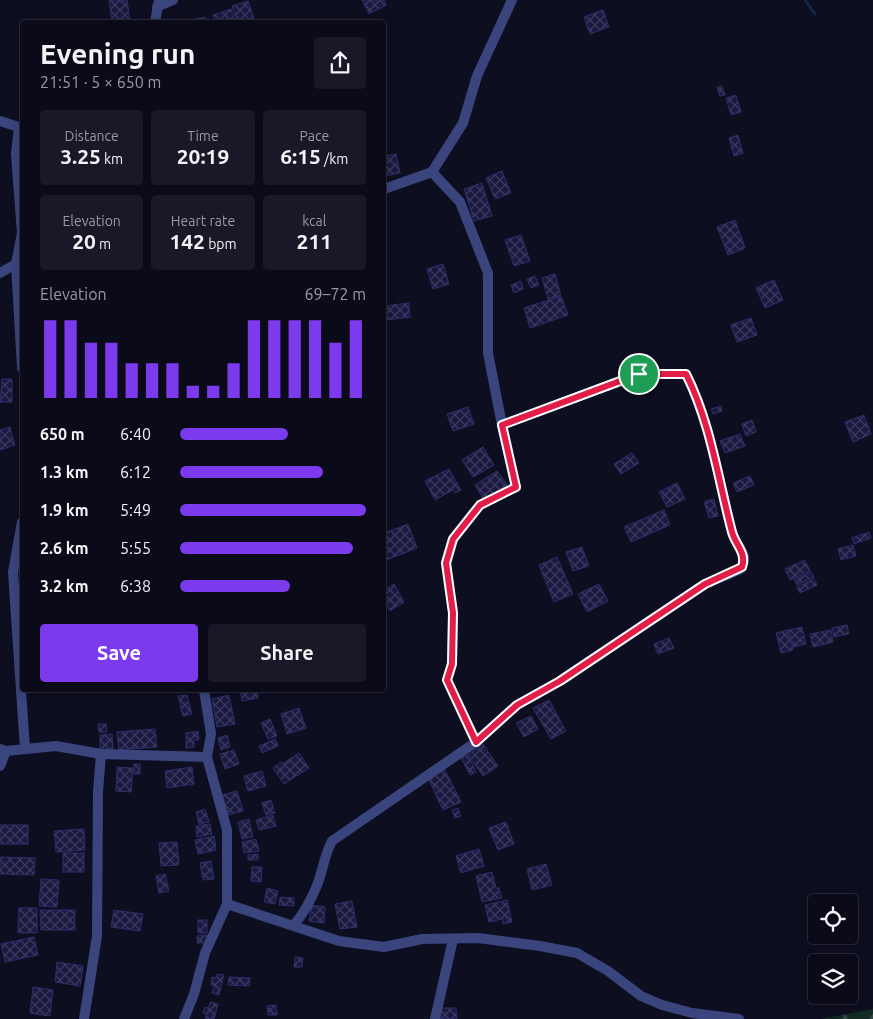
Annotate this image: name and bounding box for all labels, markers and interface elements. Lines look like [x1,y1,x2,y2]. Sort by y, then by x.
button: share [314,37,366,89]
text: Evening run [40,38,195,69]
text: 21:51 · 5 × 650 m [40,73,161,91]
text: Distance [65,128,119,144]
text: Time [187,128,219,144]
text: Pace [300,128,329,144]
text: 3.25 [60,144,101,168]
text: 20:19 [177,144,229,168]
text: 6:15 [280,144,321,168]
text: km [101,151,123,167]
text: /km [321,151,348,167]
text: Elevation [62,213,121,229]
text: Heart rate [171,213,235,229]
text: kcal [302,213,326,229]
text: 20 [72,229,96,253]
text: 142 [169,229,205,253]
text: 211 [297,229,332,253]
text: m [96,236,111,252]
text: bpm [205,236,237,252]
text: Elevation [40,285,107,303]
text: 69–72 m [304,285,366,303]
pin [618,353,660,395]
icon: arrive [625,360,653,388]
text: 650 m [40,425,85,443]
text: 6:40 [120,425,151,443]
text: 1.3 km [40,463,89,481]
text: 6:12 [120,463,151,481]
text: 1.9 km [40,501,89,519]
text: 5:49 [120,501,151,519]
text: 2.6 km [40,539,89,557]
text: 5:55 [120,539,151,557]
text: 3.2 km [40,577,89,595]
text: 6:38 [120,577,151,595]
button: Save [40,624,198,682]
button: Share [208,624,366,682]
map controls [808,894,858,1004]
button: locate [808,894,858,944]
button: layers [808,954,858,1004]

